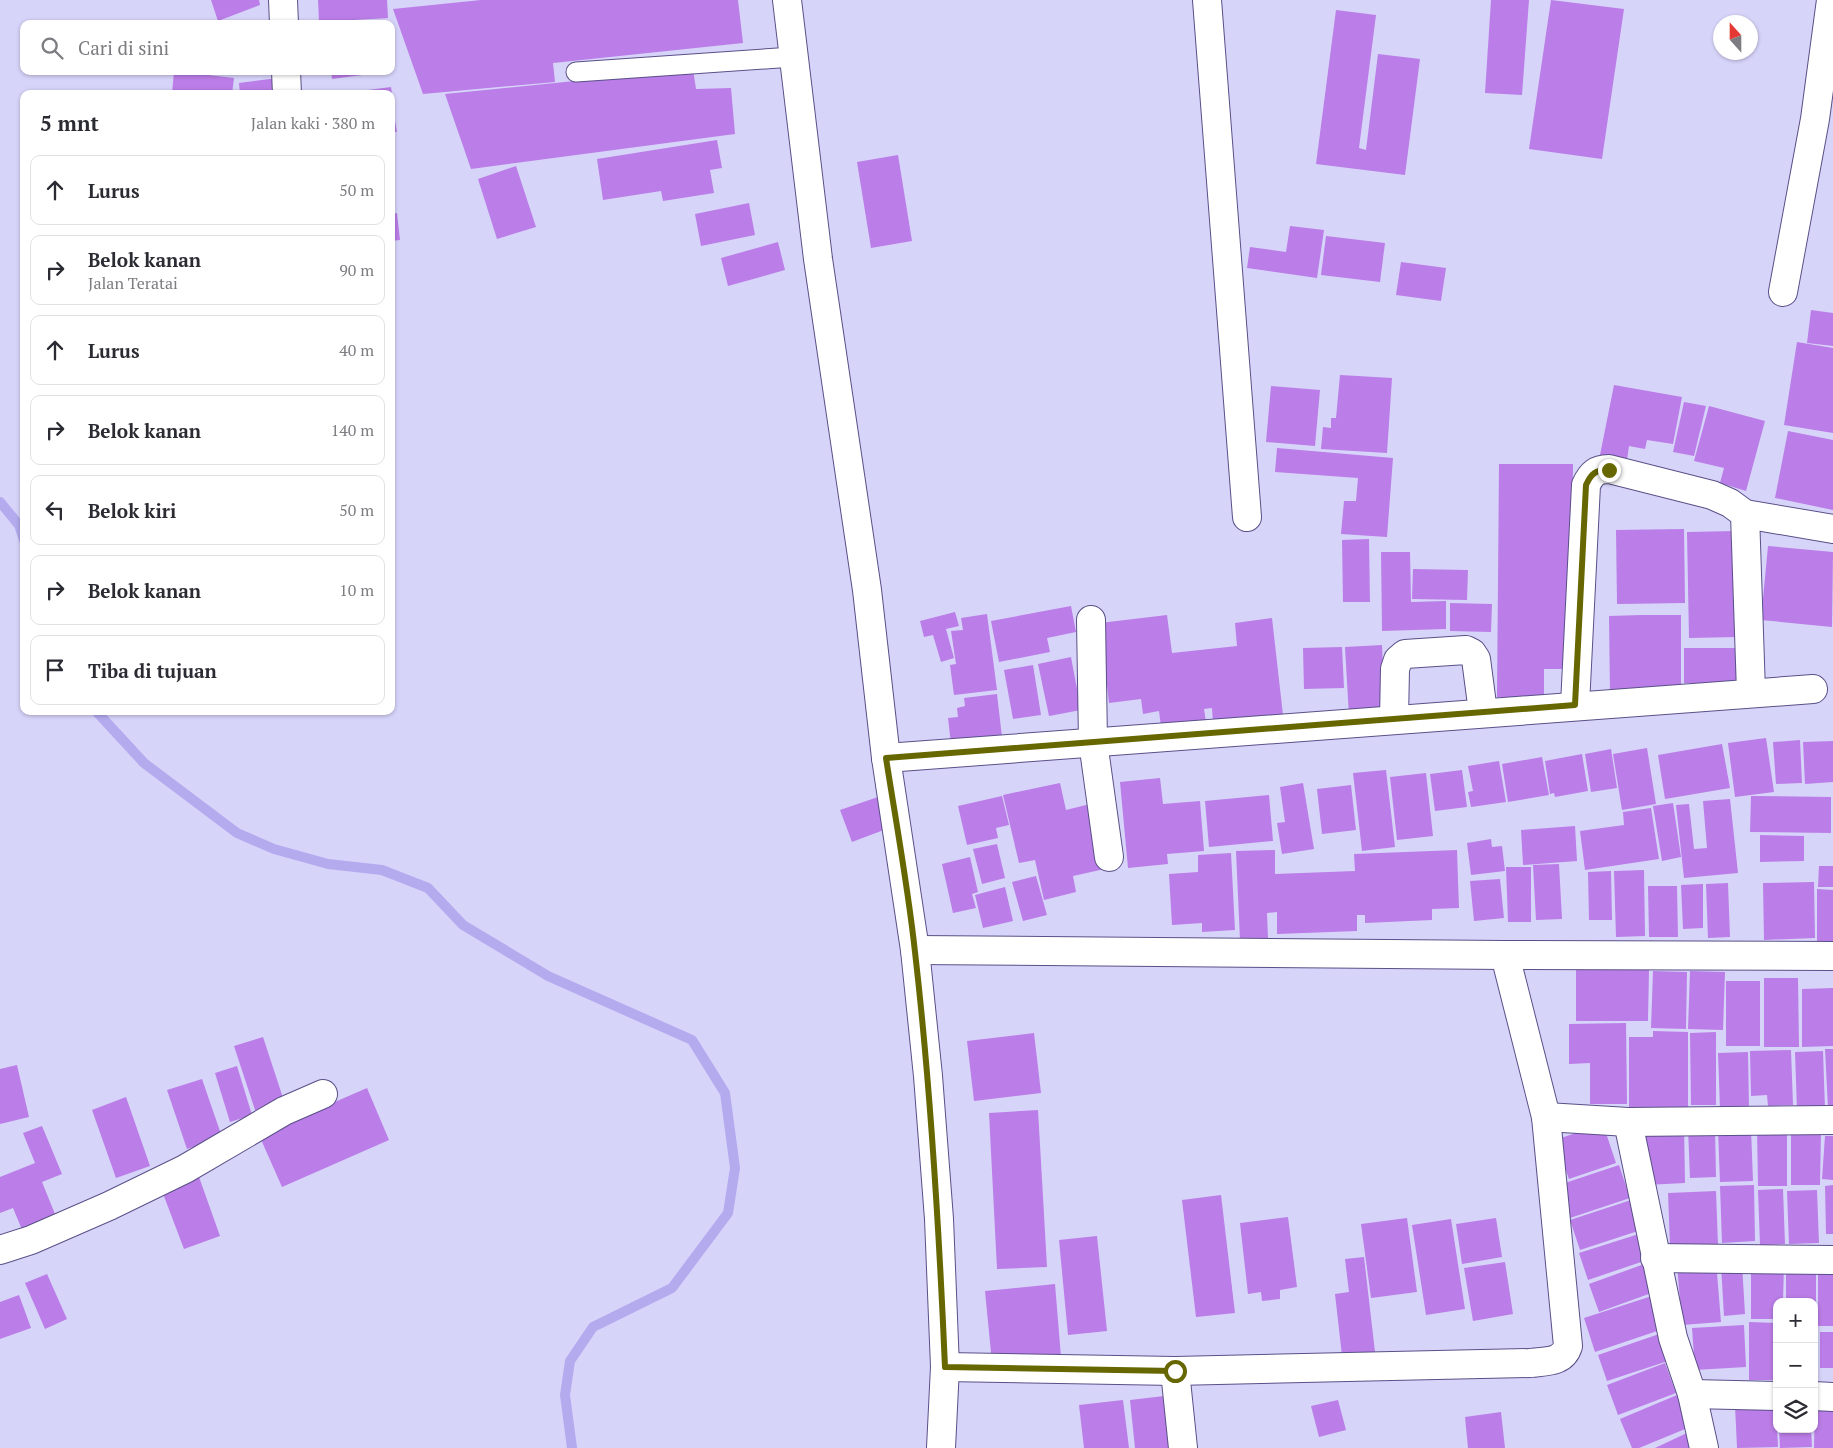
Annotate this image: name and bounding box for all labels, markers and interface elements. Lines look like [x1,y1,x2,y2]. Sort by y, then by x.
north arrow [1713,15,1758,60]
search box [20,20,395,75]
icon: search [38,34,66,62]
text: Cari di sini [78,35,169,60]
text: 5 mnt [40,109,99,137]
text: Jalan kaki · 380 m [251,112,375,134]
icon: ahead [41,176,69,204]
text: Lurus [88,178,140,203]
text: 50 m [339,179,374,201]
text: Belok kanan [88,247,201,272]
icon: right [41,256,69,284]
text: 90 m [339,259,374,281]
text: Jalan Teratai [88,272,178,294]
icon: ahead [41,336,69,364]
text: Lurus [88,338,140,363]
text: 40 m [339,339,374,361]
icon: right [41,416,69,444]
text: Belok kanan [88,418,201,443]
text: 140 m [331,419,374,441]
route end [1598,459,1621,482]
icon: left [41,496,69,524]
text: Belok kiri [88,498,176,523]
text: 50 m [339,499,374,521]
icon: right [41,576,69,604]
text: Belok kanan [88,578,201,603]
text: 10 m [339,579,374,601]
icon: arrive [41,656,69,684]
text: Tiba di tujuan [88,658,217,683]
map controls [1773,1298,1818,1433]
button: + [1773,1298,1818,1343]
button: − [1773,1343,1818,1388]
route start [1164,1360,1187,1383]
button: layers [1773,1388,1818,1433]

